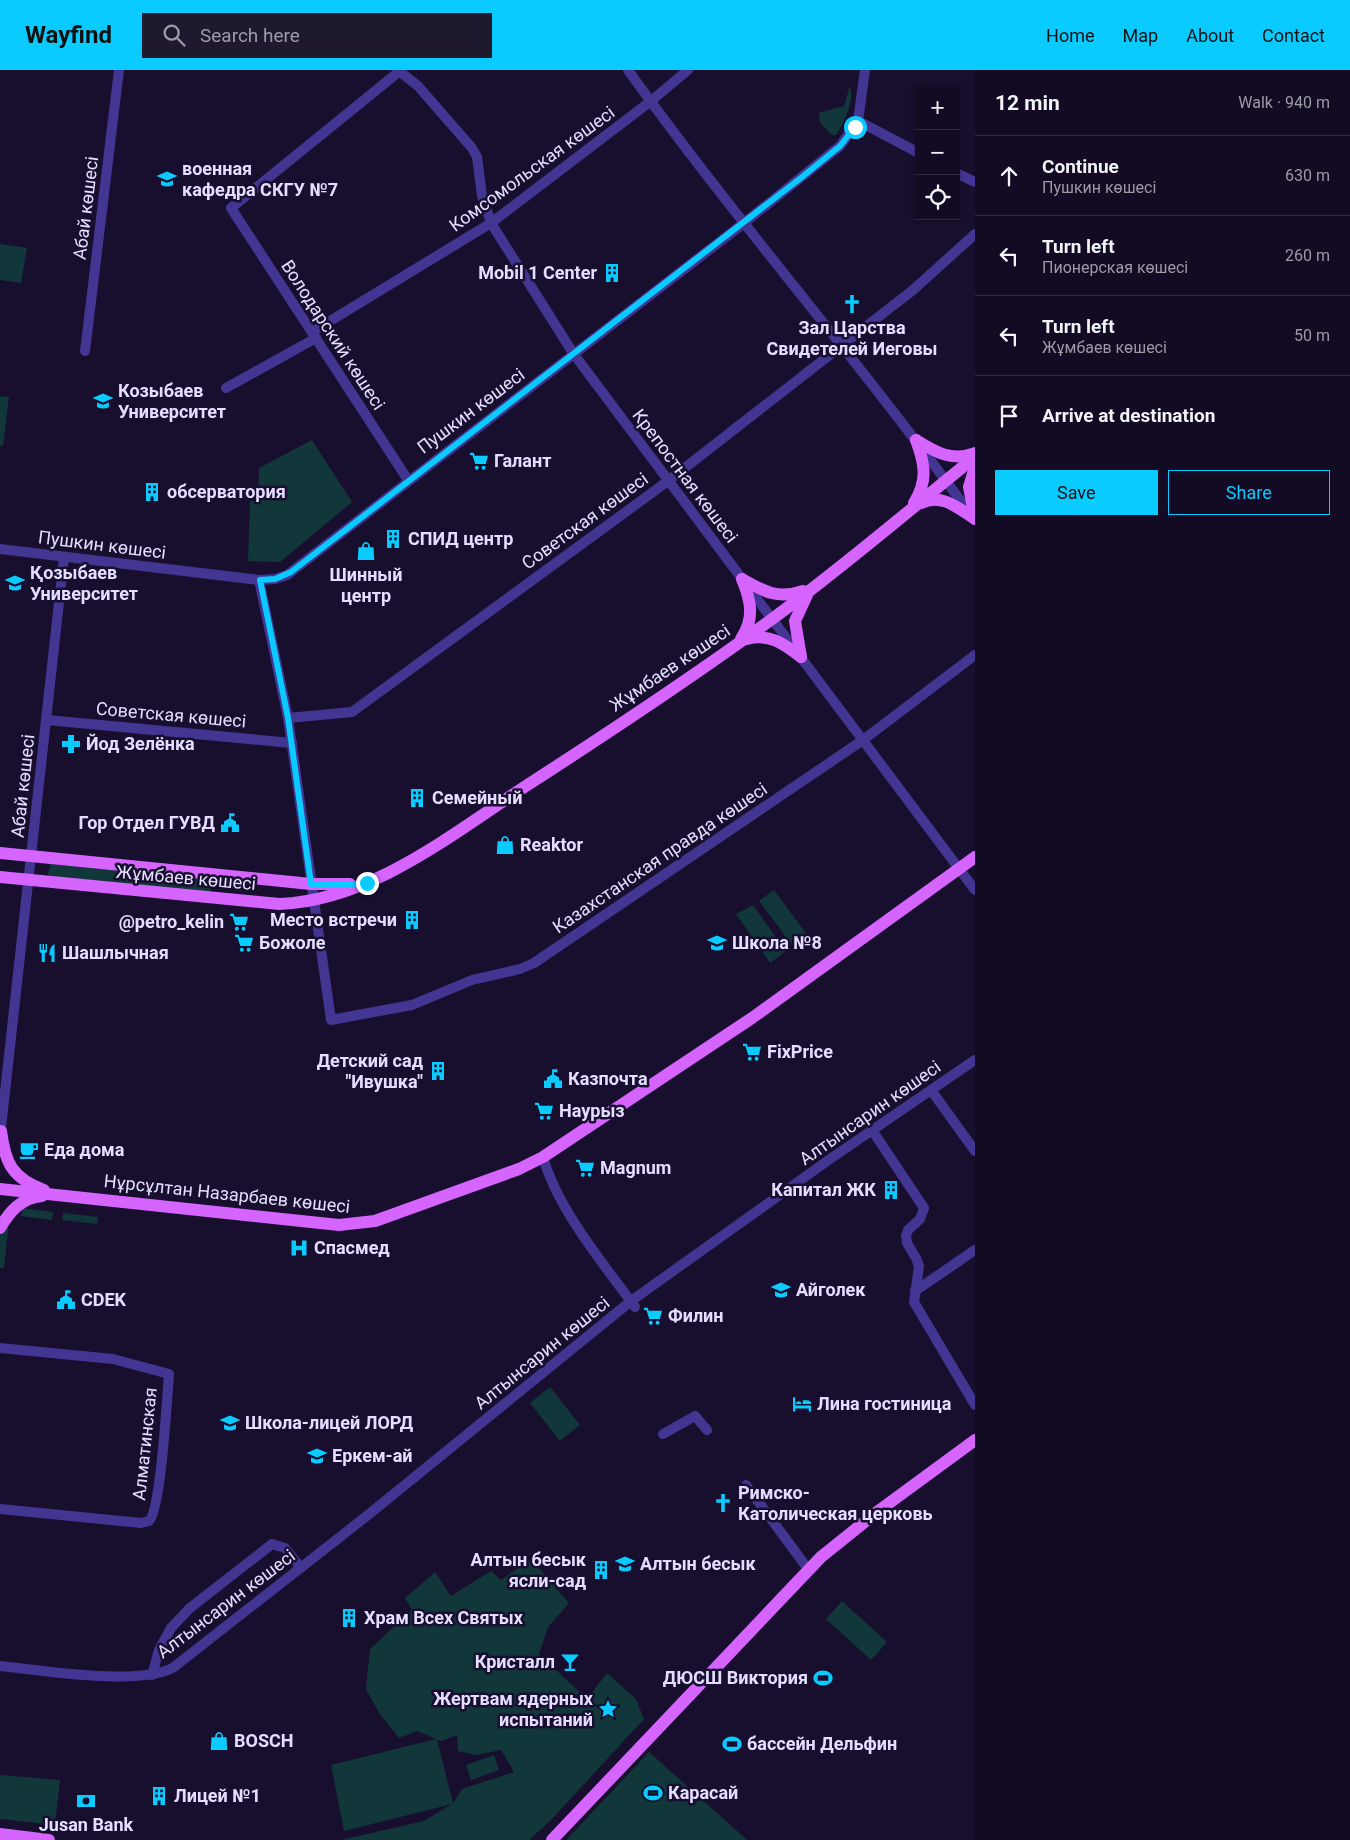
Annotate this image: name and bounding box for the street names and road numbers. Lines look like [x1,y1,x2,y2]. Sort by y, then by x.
street label: Комсомольская көшесі [445,102,619,236]
street label: Абай көшесі [69,155,102,261]
street label: Володарский көшесі [277,256,390,414]
street label: Пушкин көшесі [413,364,528,458]
street label: Крепостная көшесі [628,405,743,547]
street label: Советская көшесі [518,468,652,573]
street label: Пушкин көшесі [37,526,167,563]
street label: Жұмбаев көшесі [606,620,734,716]
street label: Советская көшесі [95,697,247,732]
street label: Абай көшесі [7,733,38,839]
street label: Казахстанская правда көшесі [549,778,771,937]
street label: Жұмбаев көшесі [115,861,257,894]
street label: Алтынсарин көшесі [795,1056,944,1169]
street label: Нұрсұлтан Назарбаев көшесі [103,1170,351,1217]
street label: Алтынсарин көшесі [470,1292,613,1414]
street label: Алматинская [128,1386,161,1502]
street label: Алтынсарин көшесі [152,1545,299,1662]

